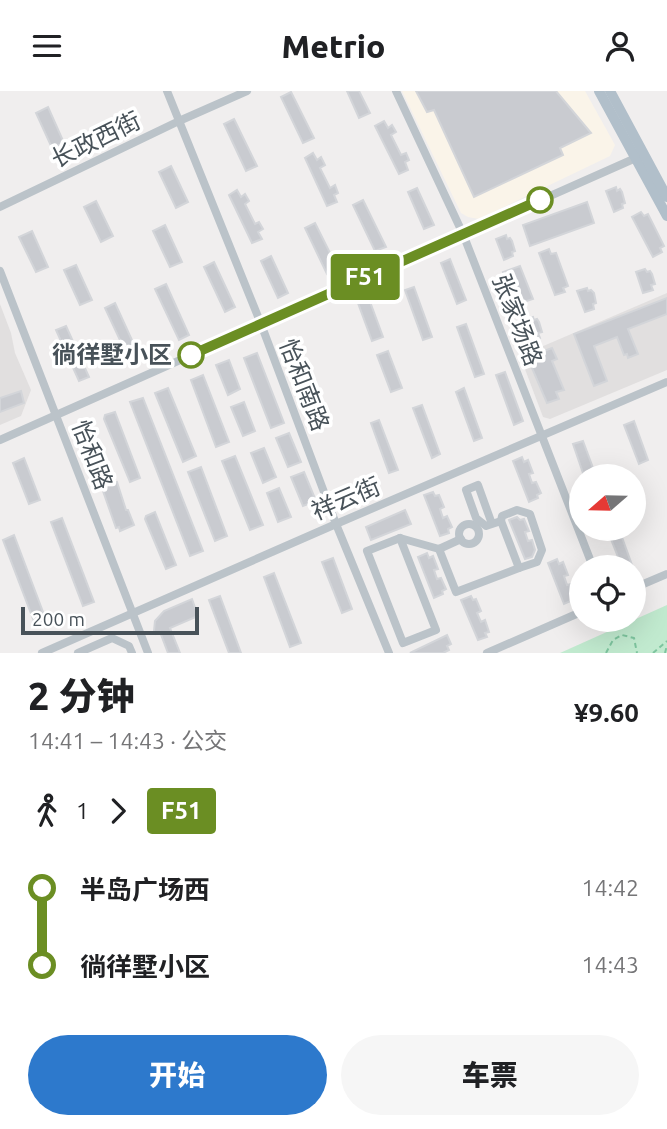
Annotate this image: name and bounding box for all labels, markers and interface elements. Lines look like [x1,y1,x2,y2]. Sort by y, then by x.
icon: menu [28,27,66,65]
icon: person [601,27,639,65]
text: Metrio [282,28,385,64]
street label: 长政西街 [47,106,145,173]
unlabelled marker [527,187,553,213]
line badge: F51 [325,254,405,300]
text: F51 [345,263,385,290]
street label: 张家场路 [488,270,547,369]
street label: 怡和南路 [275,335,334,434]
place label: 徜徉墅小区 [52,341,172,368]
marker: 徜徉墅小区 [178,342,204,368]
street label: 怡和路 [67,416,118,493]
north arrow [569,464,646,541]
map controls [569,464,646,632]
street label: 祥云街 [307,472,384,525]
button: locate [569,555,646,632]
scale bar [21,604,200,636]
text: 200 m [32,608,85,630]
text: 2 分钟 [28,675,135,717]
text: ¥9.60 [574,698,639,727]
text: 14:41 – 14:43 · 公交 [28,728,227,753]
icon: walk [28,792,66,830]
icon: forward [99,792,137,830]
text: F51 [161,797,202,824]
text: 1 [76,798,89,823]
text: 半岛广场西 [80,875,210,904]
text: 14:42 [581,875,639,900]
text: 徜徉墅小区 [80,952,210,981]
text: 14:43 [581,952,639,977]
button: 开始 [28,1035,327,1115]
button: 车票 [341,1035,639,1115]

